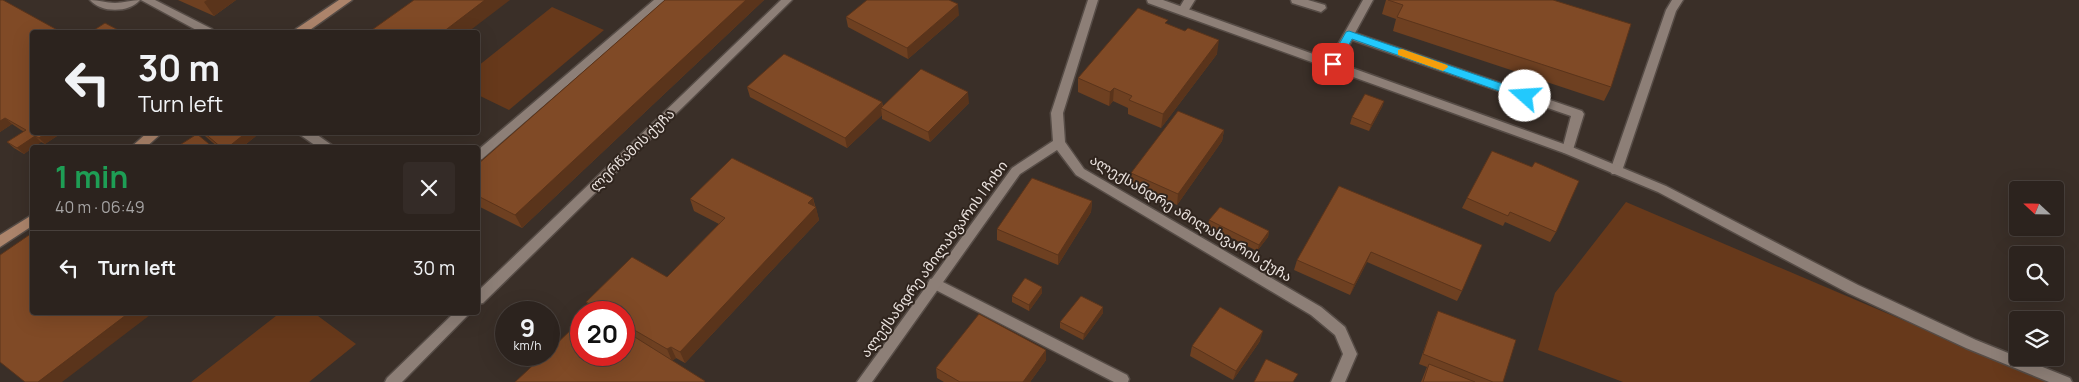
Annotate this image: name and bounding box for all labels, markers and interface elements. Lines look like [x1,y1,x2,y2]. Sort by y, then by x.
pin [1312,43,1354,85]
text: 30 m [138,44,220,92]
icon: left [55,50,120,115]
icon: arrive [1319,50,1347,78]
position arrow [1498,69,1550,121]
text: Turn left [138,89,223,119]
street label: ლერწამის ქუჩა [585,104,678,195]
street label: ალექსანდრე ამილახვარის ქუჩა [1087,150,1296,286]
text: 1 min [55,156,128,197]
street label: ალექსანდრე ამილახვარის I ჩიხი [856,157,1011,361]
button: close [403,162,455,214]
north arrow [2009,181,2064,236]
map controls [2009,181,2064,366]
text: 40 m · 06:49 [55,196,145,218]
button: search [2009,246,2064,301]
icon: left [55,254,83,282]
text: Turn left [98,255,176,281]
text: 30 m [413,255,455,281]
speed limit sign: 20 [570,301,635,366]
text: 9 [520,310,535,345]
button: layers [2009,311,2064,366]
text: km/h [514,337,541,354]

